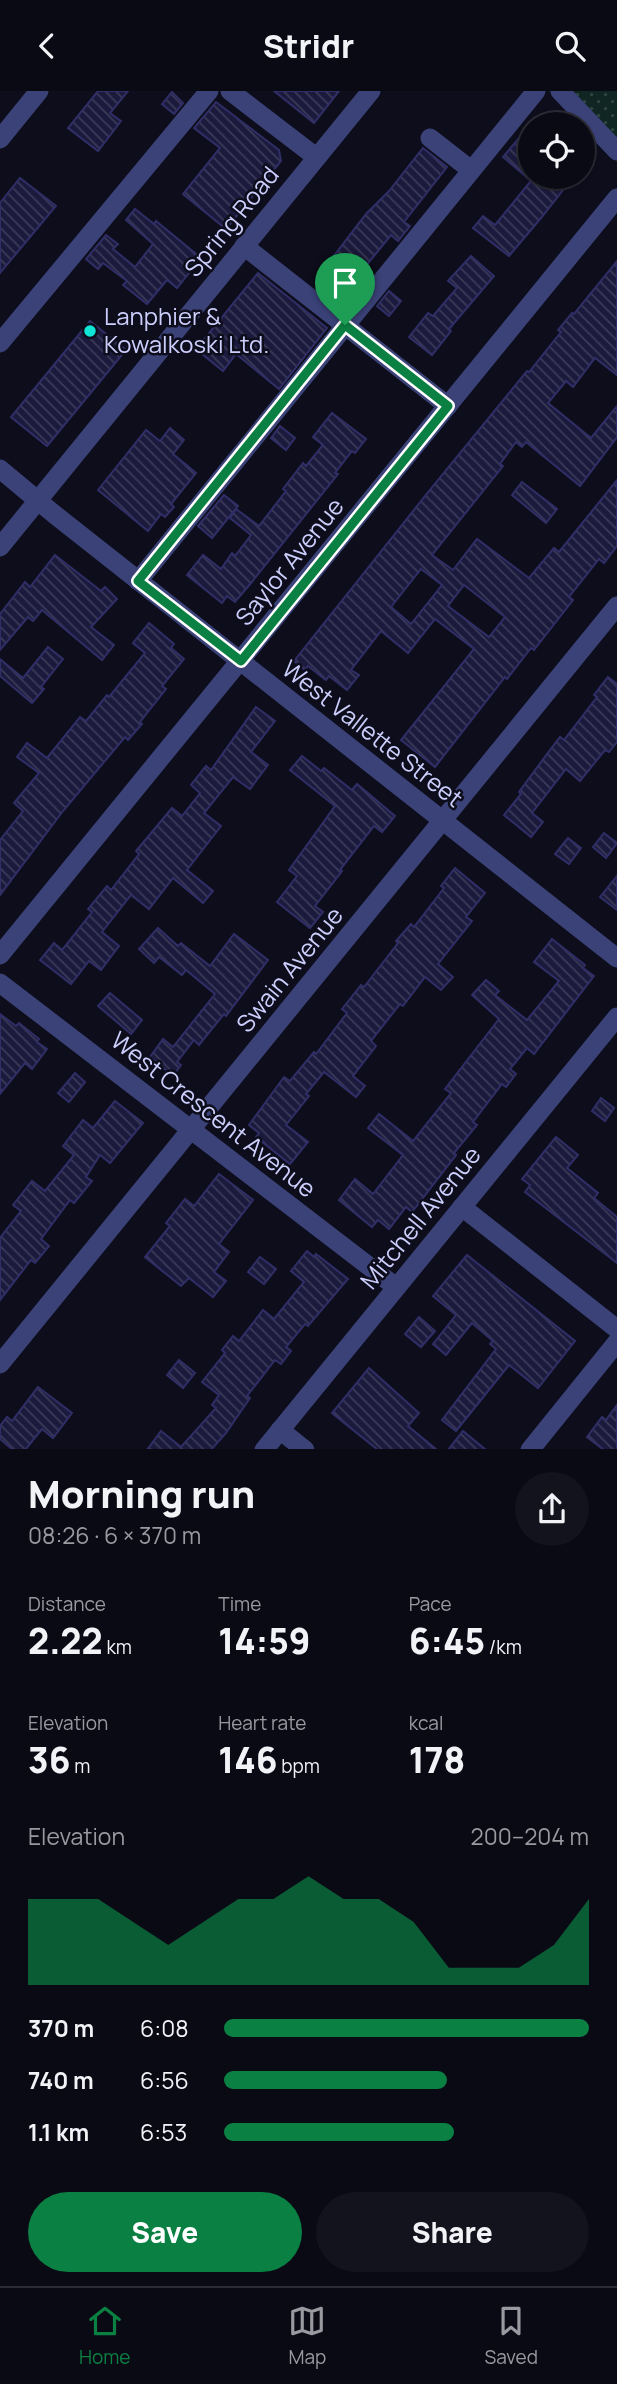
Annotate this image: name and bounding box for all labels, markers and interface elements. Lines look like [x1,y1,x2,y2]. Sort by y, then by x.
text: Stridr [263,24,354,68]
icon: back [28,27,66,65]
icon: search [551,27,589,65]
map controls [518,112,595,189]
button: locate [518,112,595,189]
street label: Spring Road [176,159,286,283]
pin [315,253,375,325]
icon: arrive [326,264,364,302]
place label: Lanphier & Kowalkoski Ltd. [104,299,269,360]
marker: Lanphier & Kowalkoski Ltd. [82,323,98,339]
street label: Saylor Avenue [227,490,351,632]
street label: West Vallette Street [276,652,470,814]
street label: Swain Avenue [228,899,350,1039]
street label: West Crescent Avenue [105,1023,323,1204]
street label: Mitchell Avenue [352,1139,488,1295]
text: Morning run [28,1467,255,1519]
button: share [515,1472,589,1546]
text: 08:26 · 6 × 370 m [28,1519,201,1551]
text: Distance [28,1591,106,1617]
text: Time [218,1591,261,1617]
text: Pace [409,1591,452,1617]
text: 2.22 [28,1617,103,1665]
text: 14:59 [218,1617,311,1665]
text: 6:45 [409,1617,485,1665]
text: km [103,1634,132,1660]
text: /km [485,1634,522,1660]
text: Elevation [28,1710,108,1736]
text: Heart rate [218,1710,306,1736]
text: kcal [409,1710,443,1736]
text: 36 [28,1736,70,1784]
text: 146 [218,1736,278,1784]
text: 178 [409,1736,465,1784]
text: m [70,1753,90,1779]
text: bpm [278,1753,320,1779]
text: Elevation [28,1820,125,1852]
text: 200–204 m [471,1820,589,1852]
text: 370 m [28,2012,94,2044]
text: 6:08 [140,2012,189,2044]
text: 740 m [28,2064,94,2096]
text: 6:56 [140,2064,189,2096]
text: 1.1 km [28,2116,89,2148]
text: 6:53 [140,2116,187,2148]
button: Save [28,2192,302,2272]
button: Share [316,2192,589,2272]
tab: Home [79,2302,130,2370]
tab: Map [288,2302,326,2370]
tab: Saved [484,2302,538,2370]

